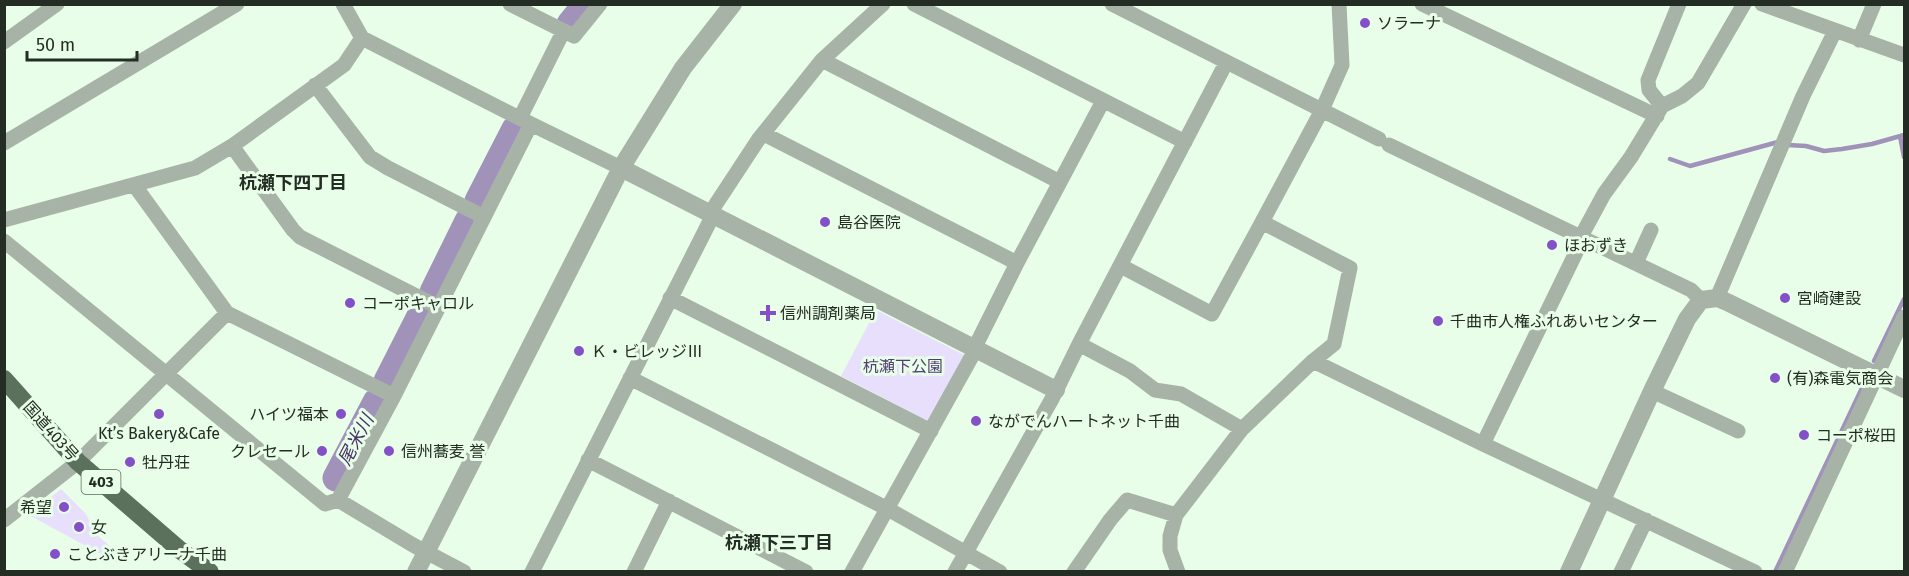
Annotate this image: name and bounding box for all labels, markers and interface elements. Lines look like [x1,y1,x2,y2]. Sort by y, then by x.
place label: ソラーナ [1377,14,1441,33]
marker: ソラーナ [1358,16,1372,30]
scale bar [27,24,136,62]
text: 50 m [36,34,75,56]
district label: 杭瀬下四丁目 [239,172,347,194]
place label: 島谷医院 [837,213,901,232]
marker: 島谷医院 [818,215,832,229]
place label: ほおずき [1564,236,1628,255]
marker: ほおずき [1545,238,1559,252]
place label: 宮崎建設 [1797,289,1861,308]
marker: 宮崎建設 [1778,291,1792,305]
place label: コーポキャロル [362,294,474,313]
marker: コーポキャロル [343,296,357,310]
place label: 信州調剤薬局 [780,304,876,323]
marker: 信州調剤薬局 [761,306,775,320]
place label: 千曲市人権ふれあいセンター [1450,312,1658,331]
marker: 千曲市人権ふれあいセンター [1431,314,1445,328]
place label: Ｋ・ビレッジⅢ [591,342,703,361]
marker: Ｋ・ビレッジⅢ [572,344,586,358]
park label: 杭瀬下公園 [863,357,943,376]
place label: (有)森電気商会 [1787,369,1893,388]
marker: (有)森電気商会 [1768,371,1782,385]
street label: 国道403号 [19,397,83,465]
place label: ハイツ福本 [249,405,329,424]
marker: Kt’s Bakery&Cafe [152,407,166,421]
marker: ハイツ福本 [334,407,348,421]
water label: 尾米川 [334,409,379,469]
place label: ながでんハートネット千曲 [988,412,1180,431]
marker: ながでんハートネット千曲 [969,414,983,428]
place label: Kt’s Bakery&Cafe [98,424,220,443]
place label: コーポ桜田 [1816,426,1896,445]
marker: コーポ桜田 [1797,428,1811,442]
place label: クレセール [230,442,310,461]
place label: 信州蕎麦 誉 [401,442,485,461]
marker: クレセール [315,444,329,458]
marker: 信州蕎麦 誉 [382,444,396,458]
place label: 牡丹荘 [142,453,190,472]
marker: 牡丹荘 [123,455,137,469]
road number: 403 [82,470,120,494]
place label: 希望 [20,498,52,517]
marker: 希望 [57,500,71,514]
place label: 女 [91,518,107,537]
marker: 女 [72,520,86,534]
district label: 杭瀬下三丁目 [725,532,833,554]
place label: ことぶきアリーナ千曲 [67,545,227,564]
marker: ことぶきアリーナ千曲 [48,547,62,561]

